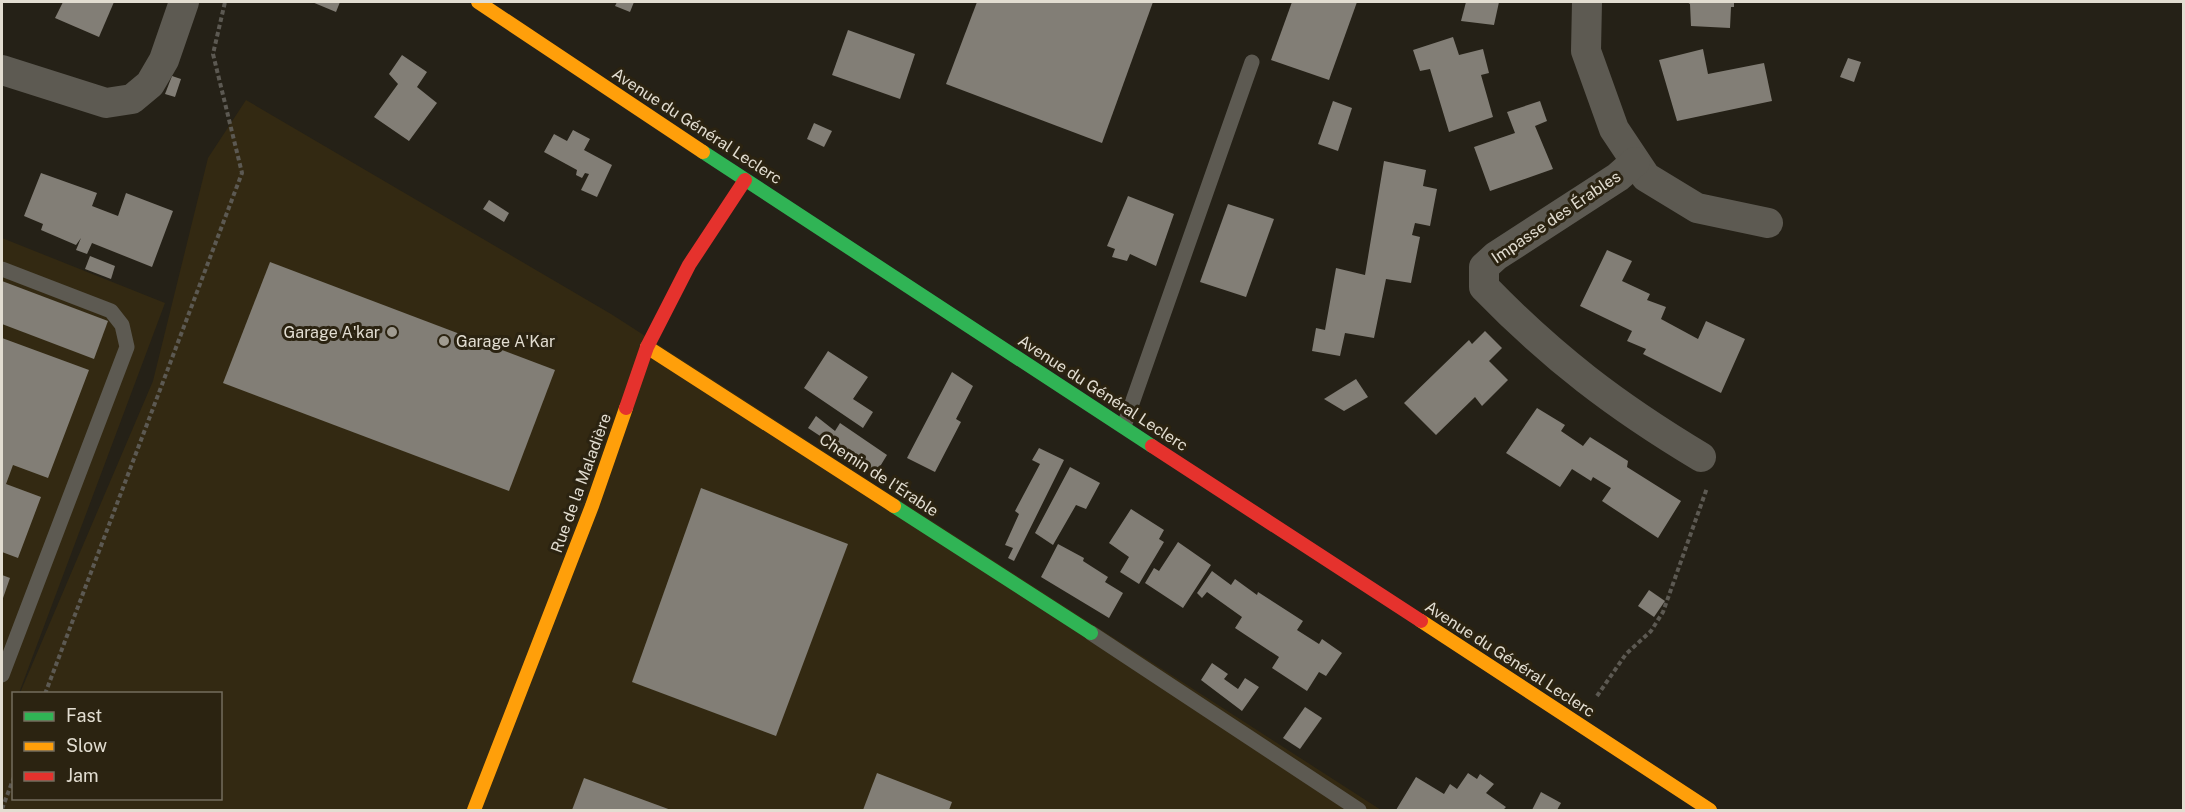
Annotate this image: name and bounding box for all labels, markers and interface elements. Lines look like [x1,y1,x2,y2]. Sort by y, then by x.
street label: Avenue du Général Leclerc [608,64,786,188]
street label: Impasse des Érables [1487,166,1624,267]
place label: Garage A'kar [284,323,380,342]
marker: Garage A'kar [385,325,399,339]
street label: Avenue du Général Leclerc [1014,331,1192,455]
place label: Garage A'Kar [456,332,555,351]
marker: Garage A'Kar [437,334,451,348]
street label: Rue de la Maladière [547,411,615,555]
street label: Chemin de l'Érable [816,429,943,521]
street label: Avenue du Général Leclerc [1421,597,1599,721]
legend [12,692,222,800]
text: Fast [66,705,102,726]
text: Slow [66,735,107,756]
text: Jam [66,765,99,786]

